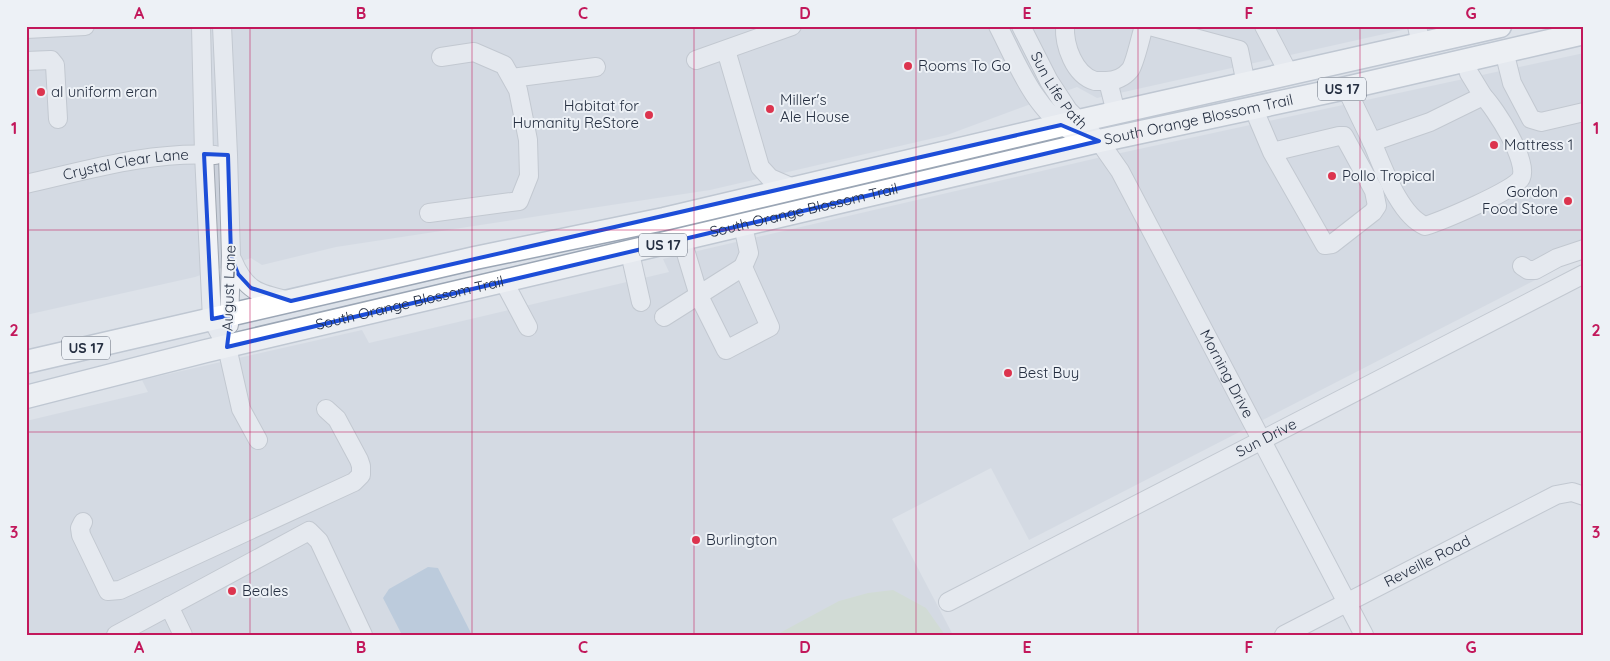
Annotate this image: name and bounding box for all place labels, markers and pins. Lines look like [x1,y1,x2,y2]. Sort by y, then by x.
place label: Rooms To Go [918,56,1011,75]
marker: Rooms To Go [902,60,914,72]
place label: al uniform eran [51,82,157,101]
marker: al uniform eran [35,86,47,98]
place label: Miller's Ale House [780,90,849,126]
place label: Habitat for Humanity ReStore [512,96,639,132]
marker: Miller's Ale House [764,103,776,115]
marker: Habitat for Humanity ReStore [643,109,655,121]
place label: Mattress 1 [1504,135,1573,154]
marker: Mattress 1 [1488,139,1500,151]
place label: Pollo Tropical [1342,166,1435,185]
marker: Pollo Tropical [1326,170,1338,182]
place label: Gordon Food Store [1482,182,1558,218]
marker: Gordon Food Store [1562,195,1574,207]
place label: Best Buy [1018,363,1079,382]
marker: Best Buy [1002,367,1014,379]
place label: Burlington [706,530,778,549]
marker: Burlington [690,534,702,546]
place label: Beales [242,581,288,600]
marker: Beales [226,585,238,597]

